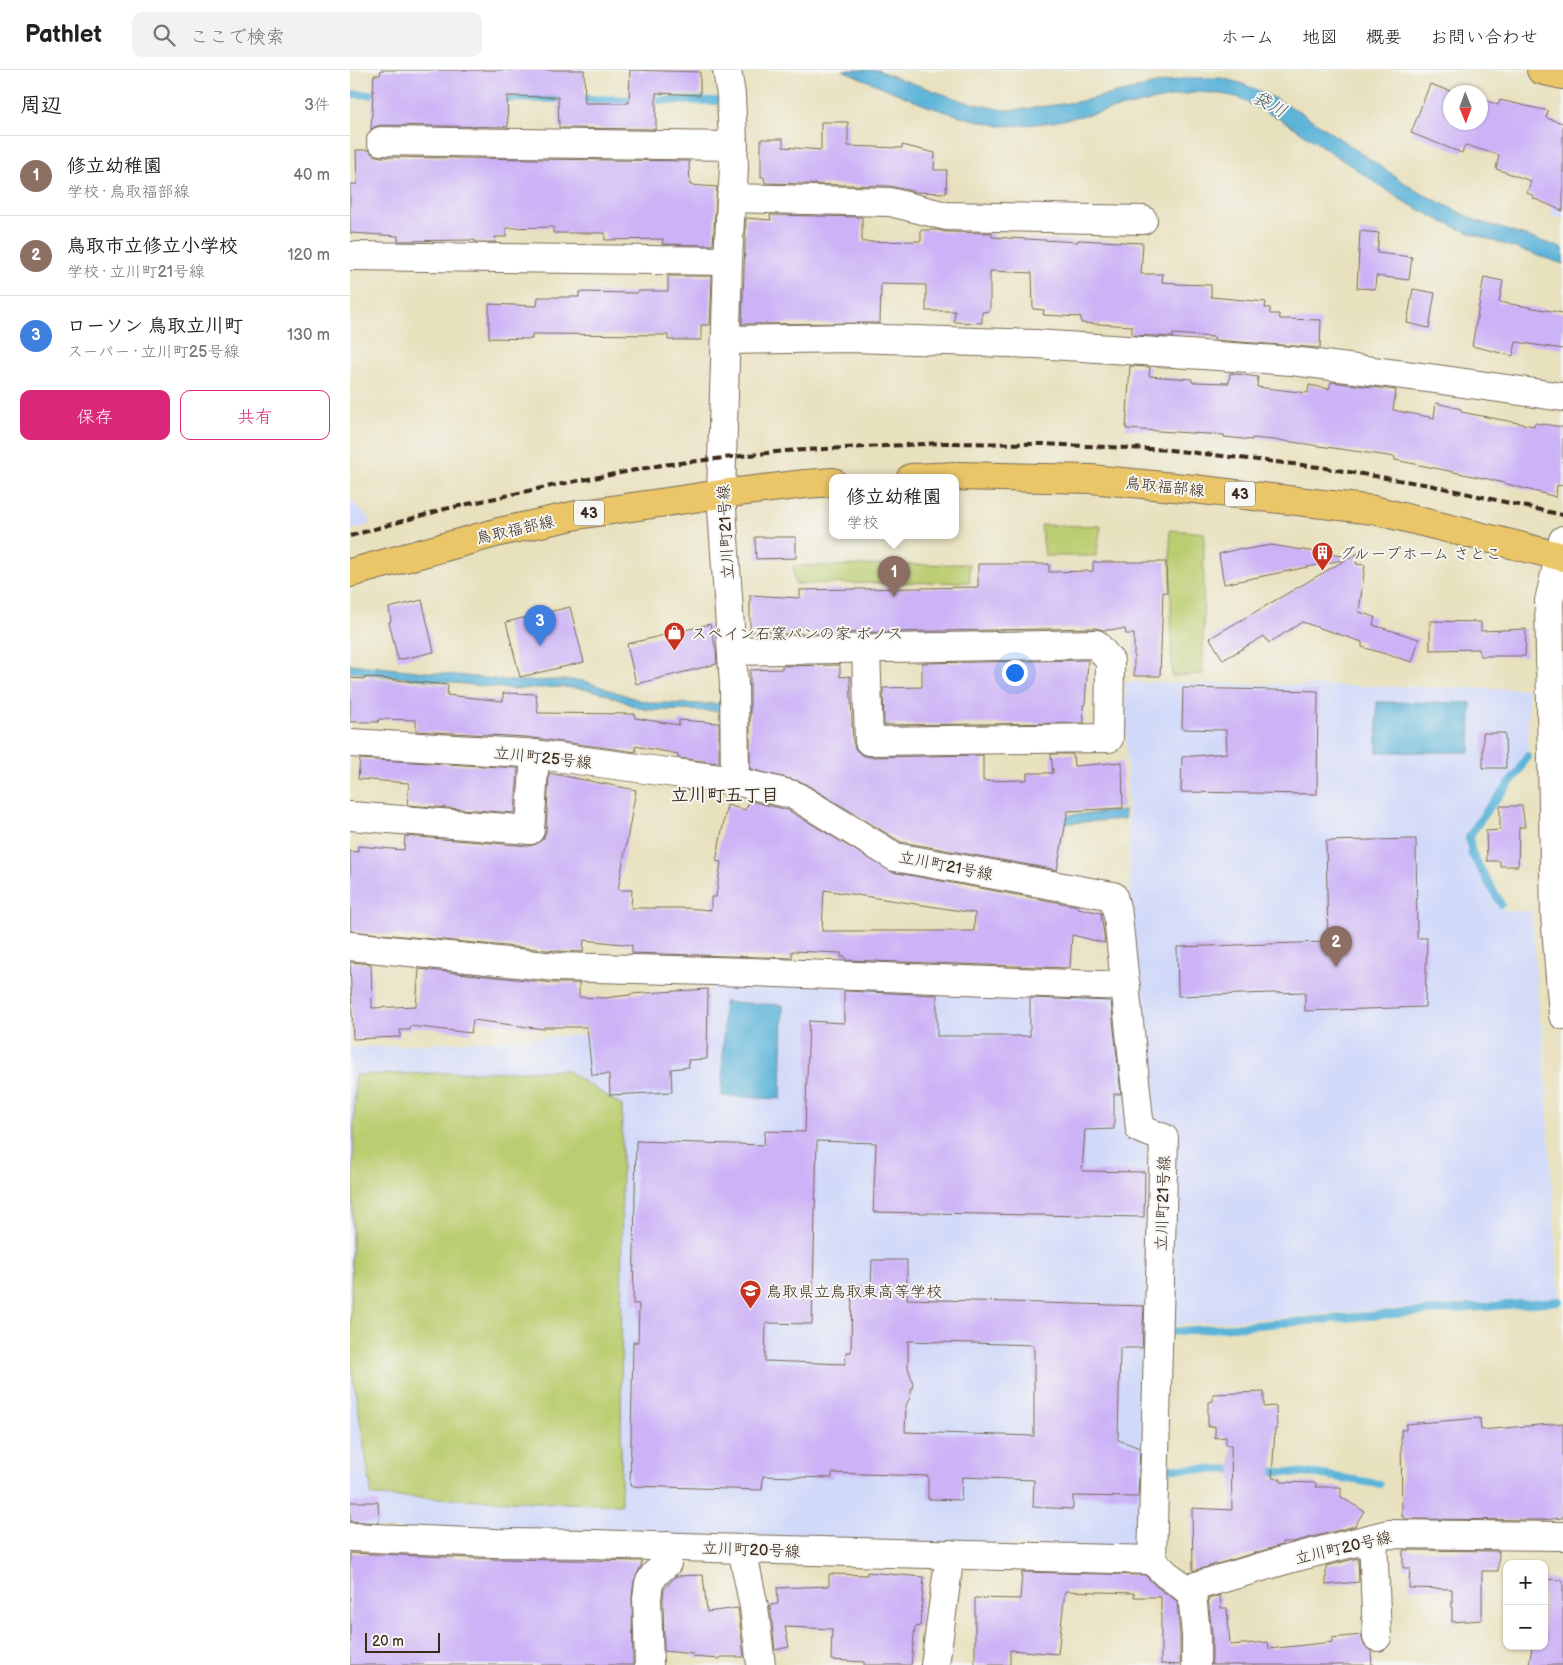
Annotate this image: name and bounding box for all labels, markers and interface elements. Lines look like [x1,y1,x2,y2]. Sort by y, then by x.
search box [132,12,482,57]
text: Pathlet [25,20,102,49]
icon: search [150,21,178,49]
text: ここで検索 [190,26,285,49]
text: ホーム [1221,27,1274,48]
text: 地図 [1302,27,1338,48]
text: 概要 [1366,27,1402,48]
text: お問い合わせ [1430,27,1538,48]
north arrow [1443,85,1488,130]
water label: 袋川 [1249,87,1291,122]
text: 周辺 [20,93,62,118]
text: 3件 [304,96,330,115]
text: 修立幼稚園 [67,155,162,178]
text: 1 [33,166,39,185]
text: 40 m [293,166,330,185]
text: 学校 · 鳥取福部線 [67,183,189,202]
text: 鳥取市立修立小学校 [67,235,238,258]
text: 2 [31,246,41,265]
text: 120 m [287,246,330,265]
text: 学校 · 立川町21号線 [67,263,205,282]
text: ローソン 鳥取立川町 [67,315,243,338]
text: 3 [31,326,41,345]
text: 130 m [287,326,330,345]
text: スーパー · 立川町25号線 [67,343,239,362]
button: 保存 [20,390,170,440]
button: 共有 [180,390,330,440]
popup [829,474,959,539]
street label: 鳥取福部線 [1124,474,1206,501]
road number: 43 [1225,482,1255,506]
street label: 立川町21号線 [715,484,738,580]
text: 修立幼稚園 [846,486,942,509]
road number: 43 [574,500,604,526]
street label: 鳥取福部線 [474,512,556,549]
text: 学校 [846,514,879,533]
building icon: グループホーム さとこ [1311,541,1335,572]
place label: グループホーム さとこ [1339,545,1501,564]
pin: 1 [878,556,910,597]
pin: 3 [524,605,556,646]
shop icon: スペイン石窯パンの家 ボノス [663,621,687,652]
place label: スペイン石窯パンの家 ボノス [691,625,903,644]
your location [1002,660,1028,686]
street label: 立川町25号線 [493,744,593,773]
district label: 立川町五丁目 [671,785,779,806]
street label: 立川町21号線 [897,848,994,885]
pin: 2 [1320,926,1352,967]
street label: 立川町21号線 [1152,1155,1175,1251]
school or university icon: 鳥取県立鳥取東高等学校 [738,1279,762,1310]
place label: 鳥取県立鳥取東高等学校 [766,1283,942,1302]
street label: 立川町20号線 [1293,1528,1394,1569]
street label: 立川町20号線 [701,1539,801,1562]
map controls [1503,1560,1548,1650]
button: + [1503,1560,1548,1605]
button: − [1503,1605,1548,1650]
scale bar [365,1630,440,1653]
text: 20 m [372,1633,404,1650]

